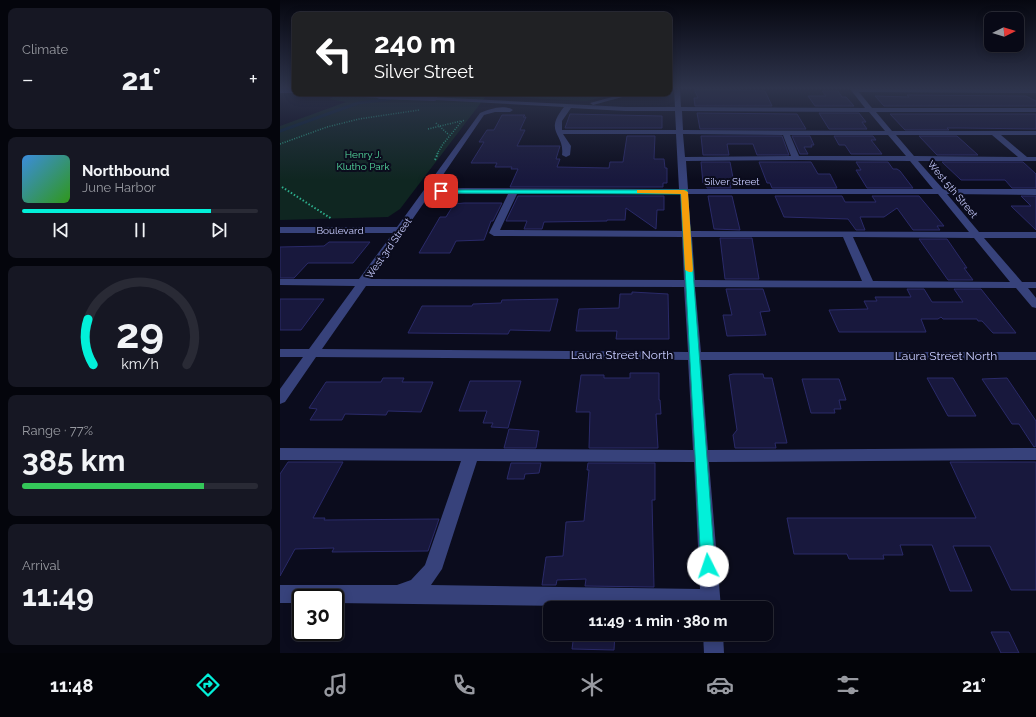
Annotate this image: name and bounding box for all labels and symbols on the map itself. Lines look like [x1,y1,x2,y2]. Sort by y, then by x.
north arrow [984,12,1024,52]
park label: Henry J. Klutho Park [336,149,390,172]
street label: West 5th Street [925,158,980,221]
pin [424,174,458,208]
street label: Silver Street [704,176,760,187]
street label: West 3rd Street [363,215,414,281]
street label: Boulevard [316,225,364,236]
street label: Laura Street North [571,348,673,362]
street label: Laura Street North [895,349,997,363]
position arrow [687,545,729,587]
speed limit sign: 30 [292,589,344,641]

